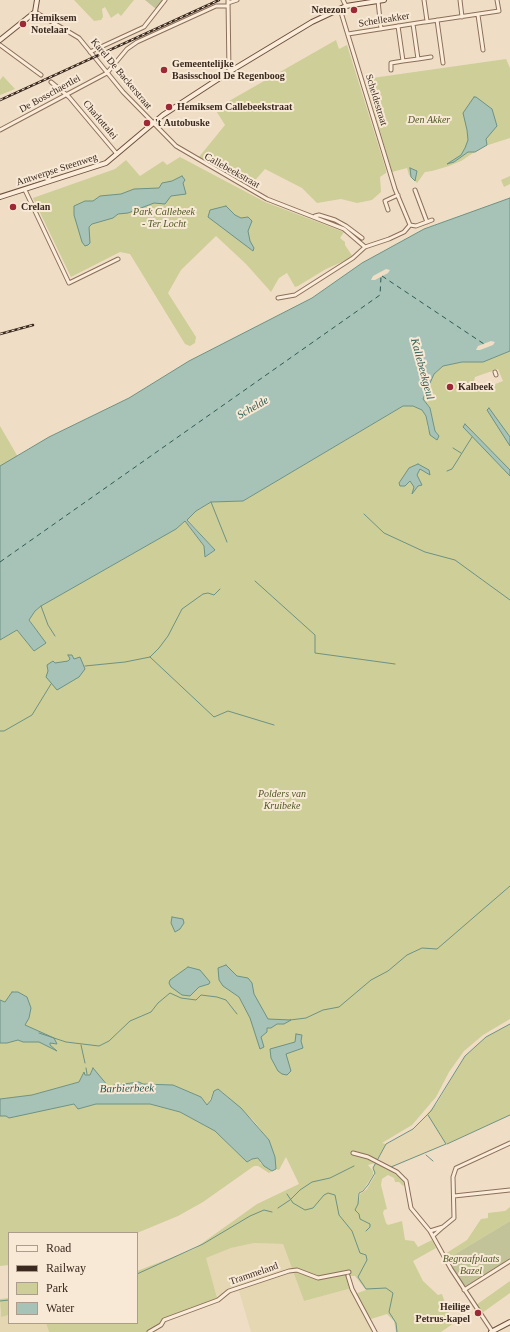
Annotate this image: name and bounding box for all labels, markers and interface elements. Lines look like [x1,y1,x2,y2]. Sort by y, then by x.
place label: Netezon [312,4,346,16]
marker: Netezon [349,5,359,15]
street label: Schelleakker [358,10,410,30]
place label: Hemiksem Notelaar [31,12,77,36]
marker: Hemiksem Notelaar [18,19,28,29]
street label: Karel De Backerstraat [88,36,154,112]
place label: Gemeentelijke Basisschool De Regenboog [172,58,285,82]
marker: Gemeentelijke Basisschool De Regenboog [159,65,169,75]
street label: De Bosschaertlei [17,72,83,116]
street label: Scheldestraat [362,73,390,127]
street label: Charlottalei [80,98,120,142]
place label: Hemiksem Callebeekstraat [177,101,292,113]
marker: Hemiksem Callebeekstraat [164,102,174,112]
park label: Den Akker [408,114,450,126]
place label: 't Autobuske [155,117,210,129]
marker: 't Autobuske [142,118,152,128]
street label: Antwerpse Steenweg [15,151,99,189]
street label: Callebeekstraat [202,151,262,191]
place label: Crelan [21,201,50,213]
marker: Crelan [8,202,18,212]
park label: Park Callebeek - Ter Locht [133,206,195,230]
water label: Kallebeekgeul [407,337,437,401]
place label: Kalbeek [458,381,494,393]
marker: Kalbeek [445,382,455,392]
water label: Schelde [235,394,271,422]
park label: Polders van Kruibeke [258,788,306,812]
water label: Barbierbeek [100,1082,154,1096]
legend [8,1232,138,1324]
text: Road [46,1241,71,1255]
park label: Begraafplaats Bazel [443,1253,499,1276]
street label: Trammeland [228,1260,280,1288]
text: Railway [46,1261,86,1275]
text: Park [46,1281,68,1295]
text: Water [46,1301,74,1315]
place label: Heilige Petrus-kapel [416,1301,470,1324]
marker: Heilige Petrus-kapel [473,1308,483,1318]

